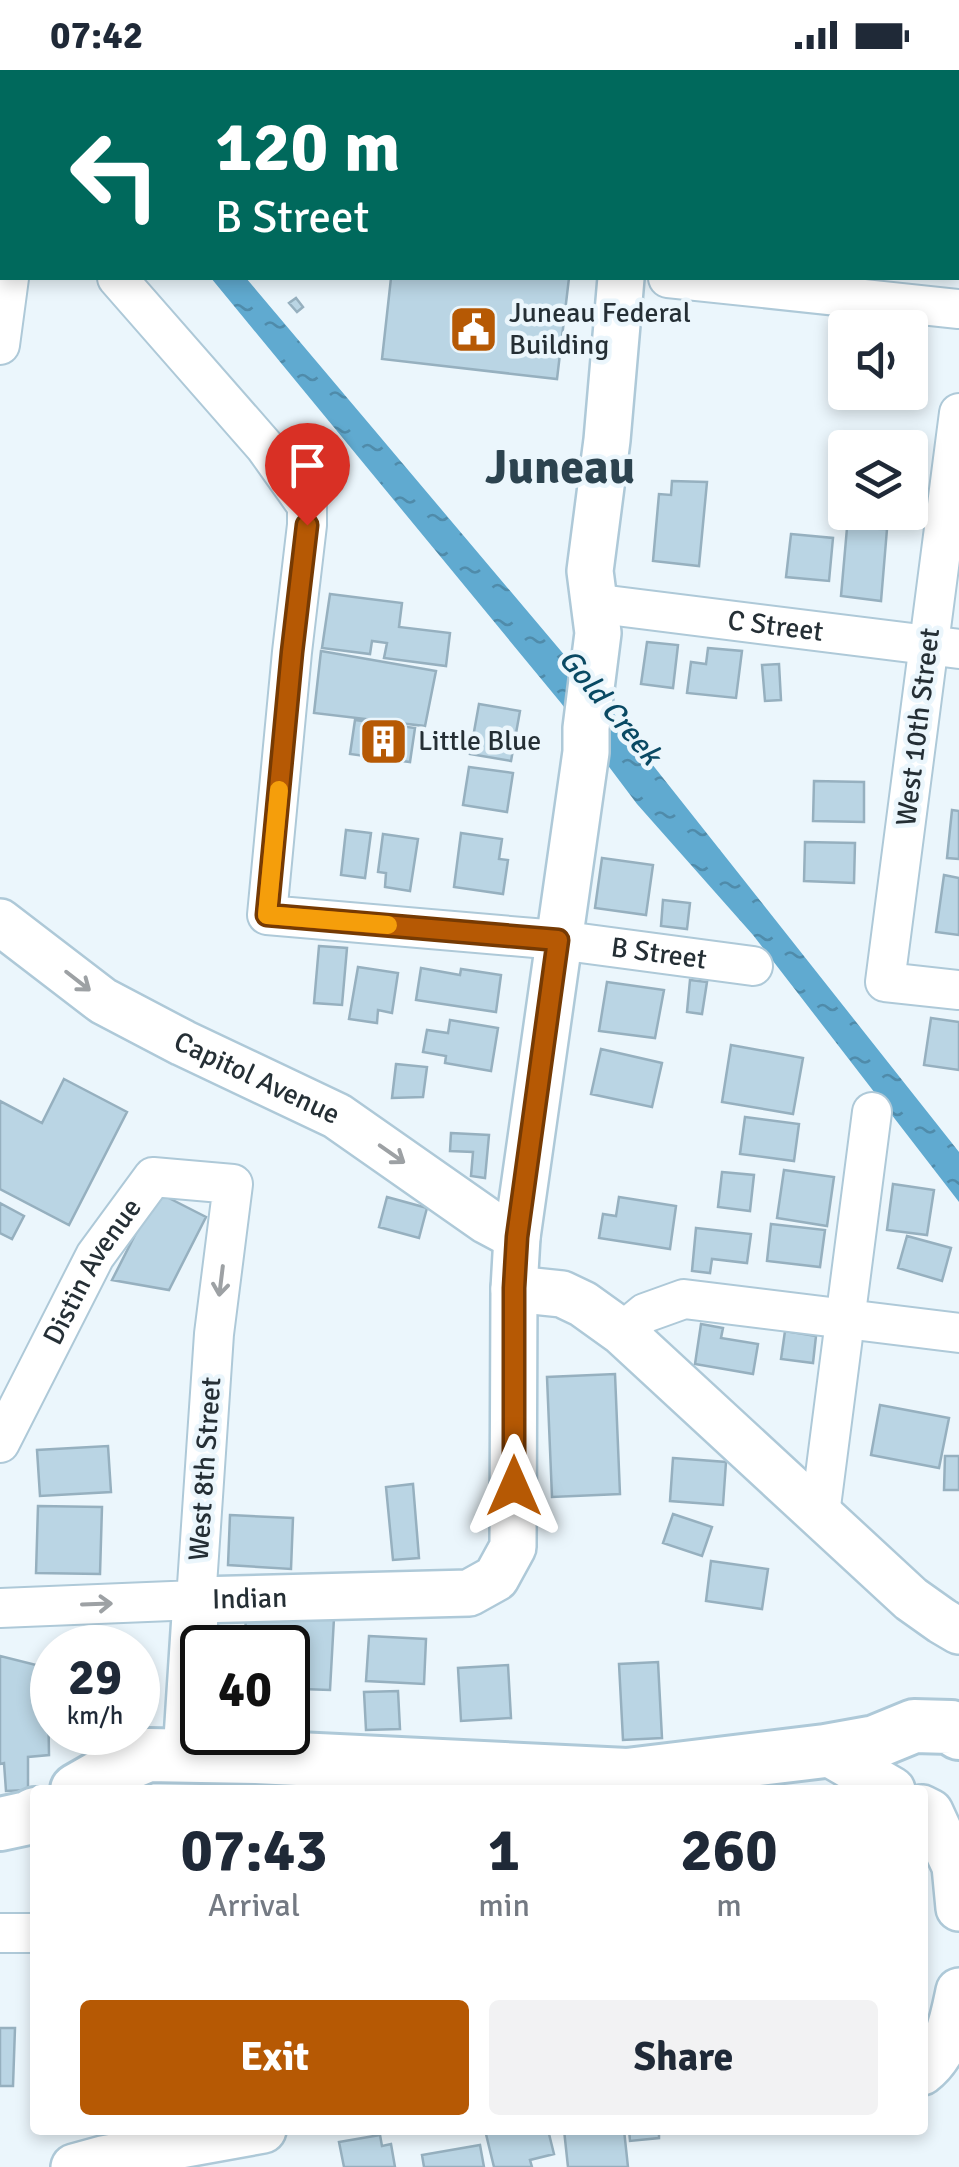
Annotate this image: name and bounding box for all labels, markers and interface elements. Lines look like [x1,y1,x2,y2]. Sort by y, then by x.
text: 07:42 [50,12,143,59]
text: 120 m [215,104,400,190]
icon: left [50,110,180,240]
text: B Street [215,190,369,245]
place label: Juneau Federal Building [509,296,691,362]
public building icon: Juneau Federal Building [448,303,500,355]
map controls [828,310,928,530]
button: sound [828,310,928,410]
pin [265,423,350,526]
button: layers [828,430,928,530]
icon: arrive [280,438,335,493]
district label: Juneau [485,438,635,497]
street label: C Street [726,603,826,649]
street label: West 10th Street [889,626,947,828]
water label: Gold Creek [551,642,671,775]
building icon: Little Blue [357,715,409,767]
place label: Little Blue [418,724,541,758]
street label: B Street [609,930,709,977]
one-way arrow [64,970,90,992]
street label: Capitol Avenue [169,1024,345,1132]
one-way arrow [377,1143,405,1164]
street label: Distin Avenue [36,1191,149,1350]
one-way arrow [211,1264,230,1296]
street label: West 8th Street [182,1376,228,1562]
position arrow [462,1434,566,1538]
street label: Indian [212,1581,288,1617]
one-way arrow [81,1594,113,1613]
speed limit sign: 40 [180,1625,310,1755]
text: 29 [68,1647,122,1709]
text: km/h [67,1700,123,1731]
text: 07:43 [180,1814,328,1888]
text: 1 [488,1814,520,1888]
text: 260 [680,1814,778,1888]
text: Arrival [208,1886,300,1925]
text: min [478,1886,530,1925]
text: m [716,1886,742,1925]
button: Exit [80,2000,469,2115]
button: Share [489,2000,878,2115]

